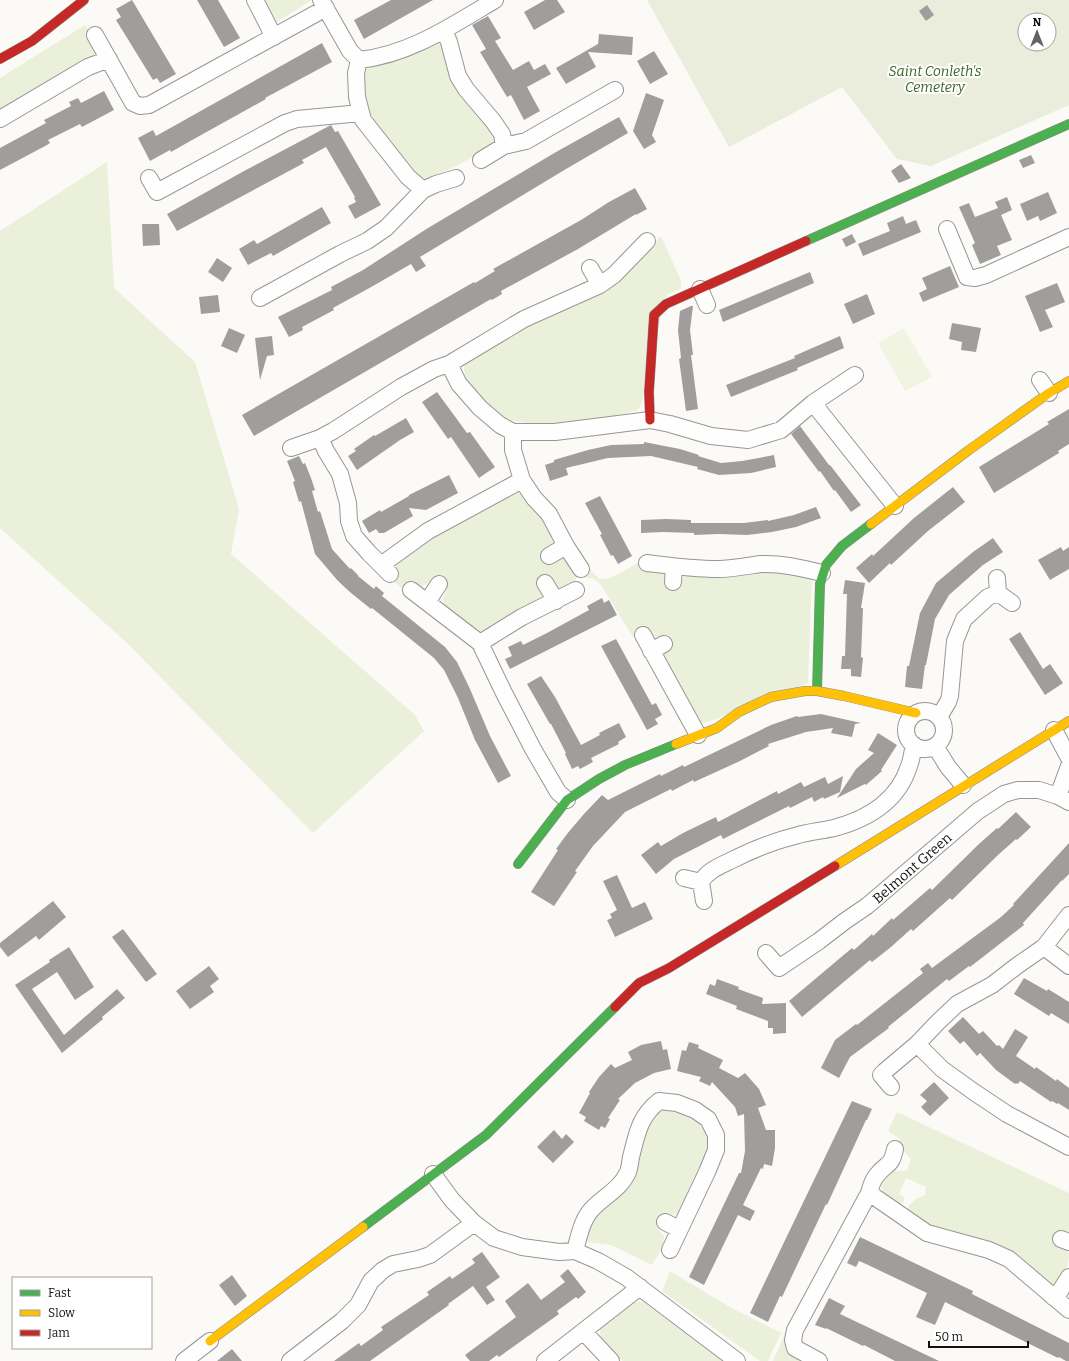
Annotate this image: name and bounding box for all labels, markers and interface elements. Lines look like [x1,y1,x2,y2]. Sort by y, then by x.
north arrow [1017,12,1057,52]
text: N [1033,16,1042,29]
park label: Saint Conleth's Cemetery [889,63,982,96]
street label: Belmont Green [869,829,955,907]
legend [12,1277,152,1349]
text: Fast [48,1286,72,1300]
text: Slow [48,1306,75,1320]
scale bar [929,1323,1028,1349]
text: Jam [47,1326,70,1340]
text: 50 m [935,1330,964,1344]

